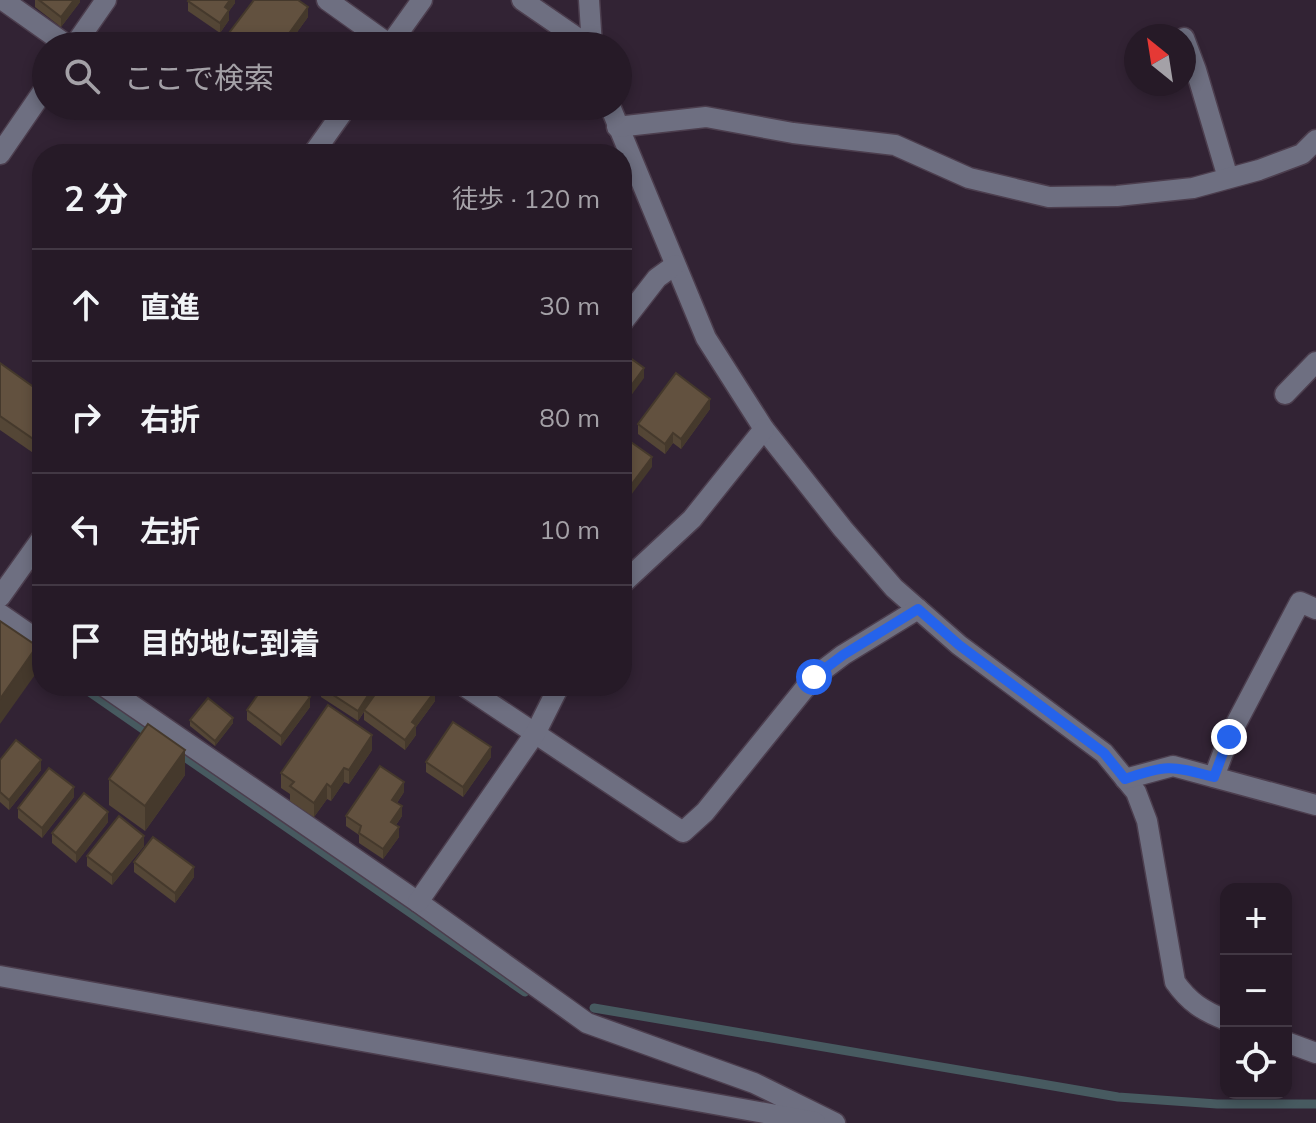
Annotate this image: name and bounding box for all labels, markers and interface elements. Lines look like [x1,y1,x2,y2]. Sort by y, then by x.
north arrow [1124,24,1196,96]
search box [32,32,632,120]
icon: search [60,54,104,98]
text: ここで検索 [124,59,274,97]
text: 2 分 [64,177,128,220]
text: 徒歩 · 120 m [452,182,600,215]
icon: ahead [64,283,108,327]
text: 直進 [140,288,200,326]
text: 30 m [539,289,600,322]
icon: right [64,395,108,439]
text: 右折 [140,400,200,438]
text: 80 m [539,401,600,434]
icon: left [64,507,108,551]
text: 左折 [140,512,200,550]
text: 10 m [539,513,600,546]
icon: arrive [64,619,108,663]
text: 目的地に到着 [140,624,320,662]
route start [796,659,832,695]
route end [1211,719,1247,755]
map controls [1220,883,1292,1099]
button: + [1220,883,1292,955]
button: − [1220,955,1292,1027]
button: locate [1220,1027,1292,1099]

